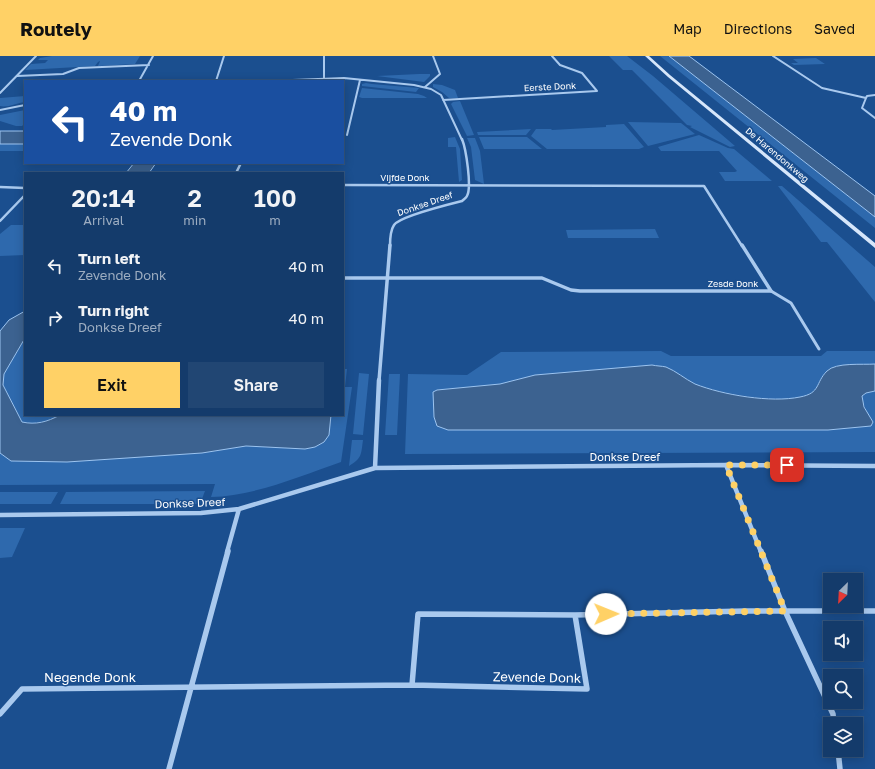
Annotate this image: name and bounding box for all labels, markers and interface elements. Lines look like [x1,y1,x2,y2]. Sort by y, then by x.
text: Routely [20,17,92,40]
text: Map [673,20,702,37]
text: Directions [724,20,792,37]
text: Saved [814,20,855,37]
street label: Eerste Donk [524,80,576,93]
text: 40 m [110,94,177,127]
icon: left [44,96,96,148]
street label: De Harendonkweg [743,125,811,184]
text: Zevende Donk [110,128,232,150]
street label: Vijfde Donk [380,172,430,183]
text: 20:14 [71,183,136,212]
text: 2 [188,183,202,212]
text: 100 [254,183,297,212]
street label: Donkse Dreef [396,189,455,218]
text: Arrival [83,212,124,228]
text: min [183,212,206,228]
text: m [269,212,281,228]
text: Turn left [78,249,140,267]
icon: left [44,255,66,277]
text: 40 m [289,257,324,275]
text: Zevende Donk [78,267,166,283]
street label: Zesde Donk [708,278,758,289]
text: Turn right [78,301,149,319]
icon: right [44,307,66,329]
text: 40 m [289,309,324,327]
text: Donkse Dreef [78,319,162,335]
button: Exit [44,362,180,408]
button: Share [188,362,324,408]
pin [770,448,804,482]
street label: Donkse Dreef [590,450,660,463]
icon: arrive [776,454,798,476]
street label: Donkse Dreef [154,495,226,510]
north arrow [823,573,863,613]
map controls [823,573,863,757]
position arrow [585,593,627,635]
button: sound [823,621,863,661]
street label: Zevende Donk [493,668,582,686]
street label: Negende Donk [44,669,137,685]
button: search [823,669,863,709]
button: layers [823,717,863,757]

